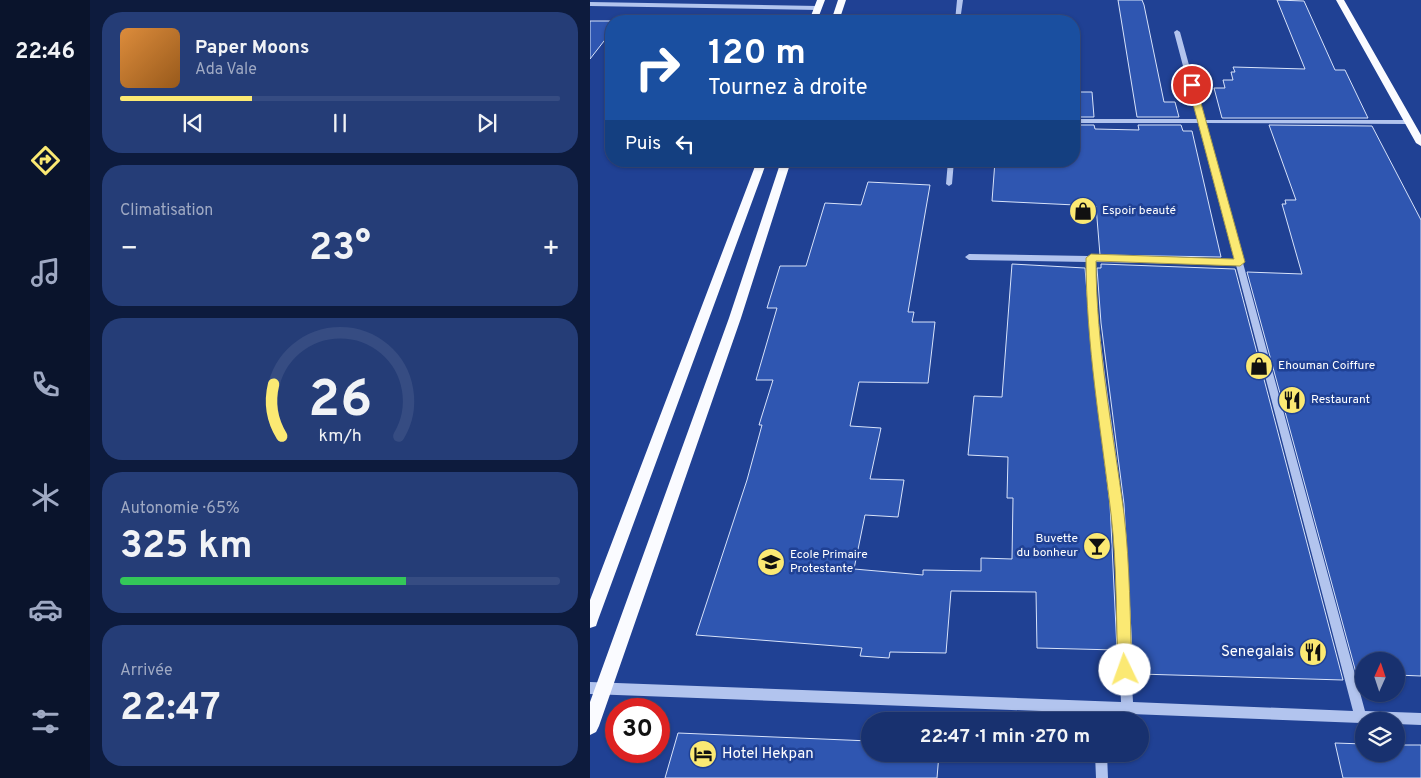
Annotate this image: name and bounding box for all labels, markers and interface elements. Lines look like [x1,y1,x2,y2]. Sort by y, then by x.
text: 120 m [708,32,806,76]
icon: right [625,35,690,100]
text: Paper Moons [195,36,309,60]
text: 22:46 [15,39,75,66]
text: Ada Vale [195,60,257,80]
pin [1171,64,1213,106]
icon: arrive [1178,71,1206,99]
text: Tournez à droite [708,75,868,102]
icon: previous [179,109,207,137]
icon: pause [326,109,354,137]
icon: next [473,109,501,137]
icon: left [671,130,699,158]
text: Puis [625,132,661,156]
icon: directions [28,143,63,178]
shop icon: Espoir beauté [1068,196,1098,226]
text: Climatisation [120,201,213,221]
place label: Espoir beauté [1102,203,1176,219]
text: 23° [309,225,371,274]
text: − [120,232,138,268]
text: + [542,232,560,268]
icon: music [28,255,63,290]
shop icon: Ehouman Coiffure [1244,351,1274,381]
place label: Ehouman Coiffure [1278,358,1375,374]
icon: phone [28,367,63,402]
text: 26 [308,369,372,435]
restaurant icon: Restaurant [1277,385,1307,415]
place label: Restaurant [1311,392,1370,408]
text: km/h [318,425,362,448]
icon: climate [28,480,63,515]
text: Autonomie · 65% [120,499,240,519]
text: 325 km [120,523,253,572]
place label: Buvette du bonheur [1016,531,1078,561]
bar icon: Buvette du bonheur [1082,531,1112,561]
school or university icon: Ecole Primaire Protestante [756,547,786,577]
place label: Ecole Primaire Protestante [790,547,868,577]
icon: car [28,592,63,627]
restaurant icon: Senegalais [1298,637,1328,667]
position arrow [1098,643,1150,695]
place label: Senegalais [1221,643,1294,662]
north arrow [1355,652,1405,702]
map controls [1355,652,1405,762]
text: Arrivée [120,661,173,681]
text: 22:47 [120,685,221,734]
speed limit sign: 30 [605,698,670,763]
icon: filters [28,704,63,739]
button: layers [1355,712,1405,762]
text: 22:47 · 1 min · 270 m [920,725,1090,749]
hotel icon: Hotel Hekpan [688,739,718,769]
place label: Hotel Hekpan [722,745,814,764]

